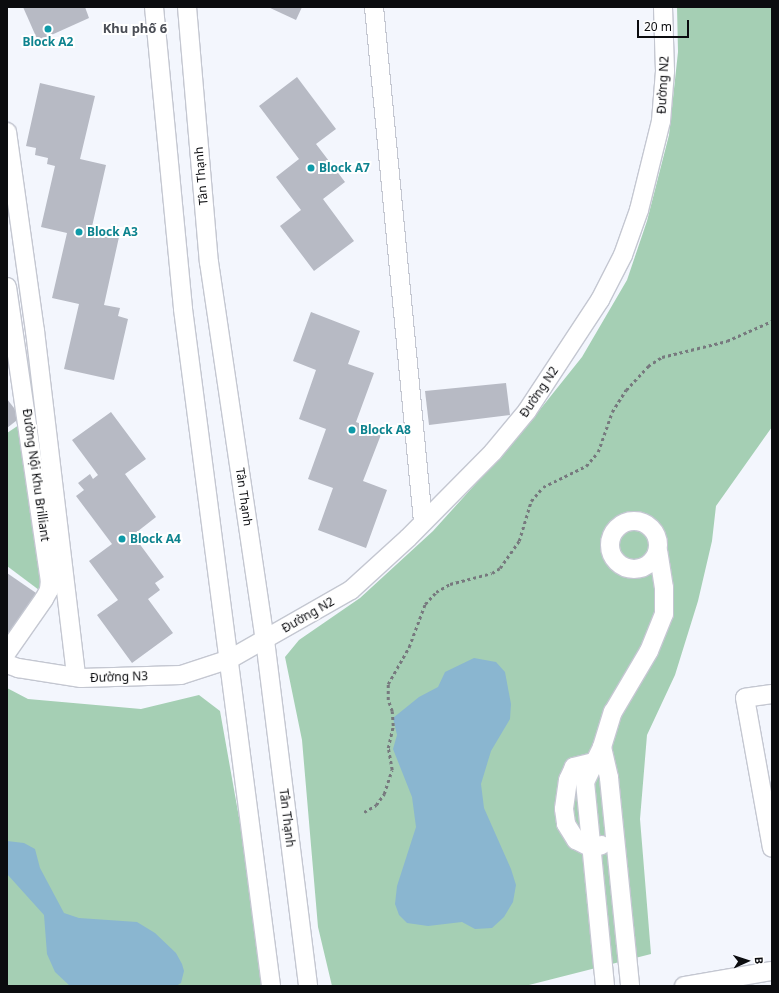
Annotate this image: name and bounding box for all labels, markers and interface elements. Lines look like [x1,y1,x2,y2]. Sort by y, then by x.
scale bar [639,12,691,38]
text: 20 m [644,18,672,35]
district label: Khu phố 6 [103,20,167,36]
marker: Block A2 [43,24,53,34]
place label: Block A2 [23,35,73,49]
street label: Đường N2 [654,56,672,114]
street label: Tân Thạnh [191,146,211,206]
place label: Block A7 [319,161,370,175]
marker: Block A7 [306,163,316,173]
place label: Block A3 [87,225,138,239]
marker: Block A3 [74,227,84,237]
street label: Đường N2 [517,364,561,420]
street label: Đường Nội Khu Brilliant [20,408,52,542]
place label: Block A8 [360,423,411,437]
marker: Block A8 [347,425,357,435]
street label: Tân Thạnh [233,467,255,527]
place label: Block A4 [130,532,181,546]
marker: Block A4 [117,534,127,544]
street label: Đường N2 [279,594,337,636]
street label: Đường N3 [90,669,148,685]
street label: Tân Thạnh [276,788,298,848]
north arrow [727,941,767,981]
text: B [752,956,767,964]

